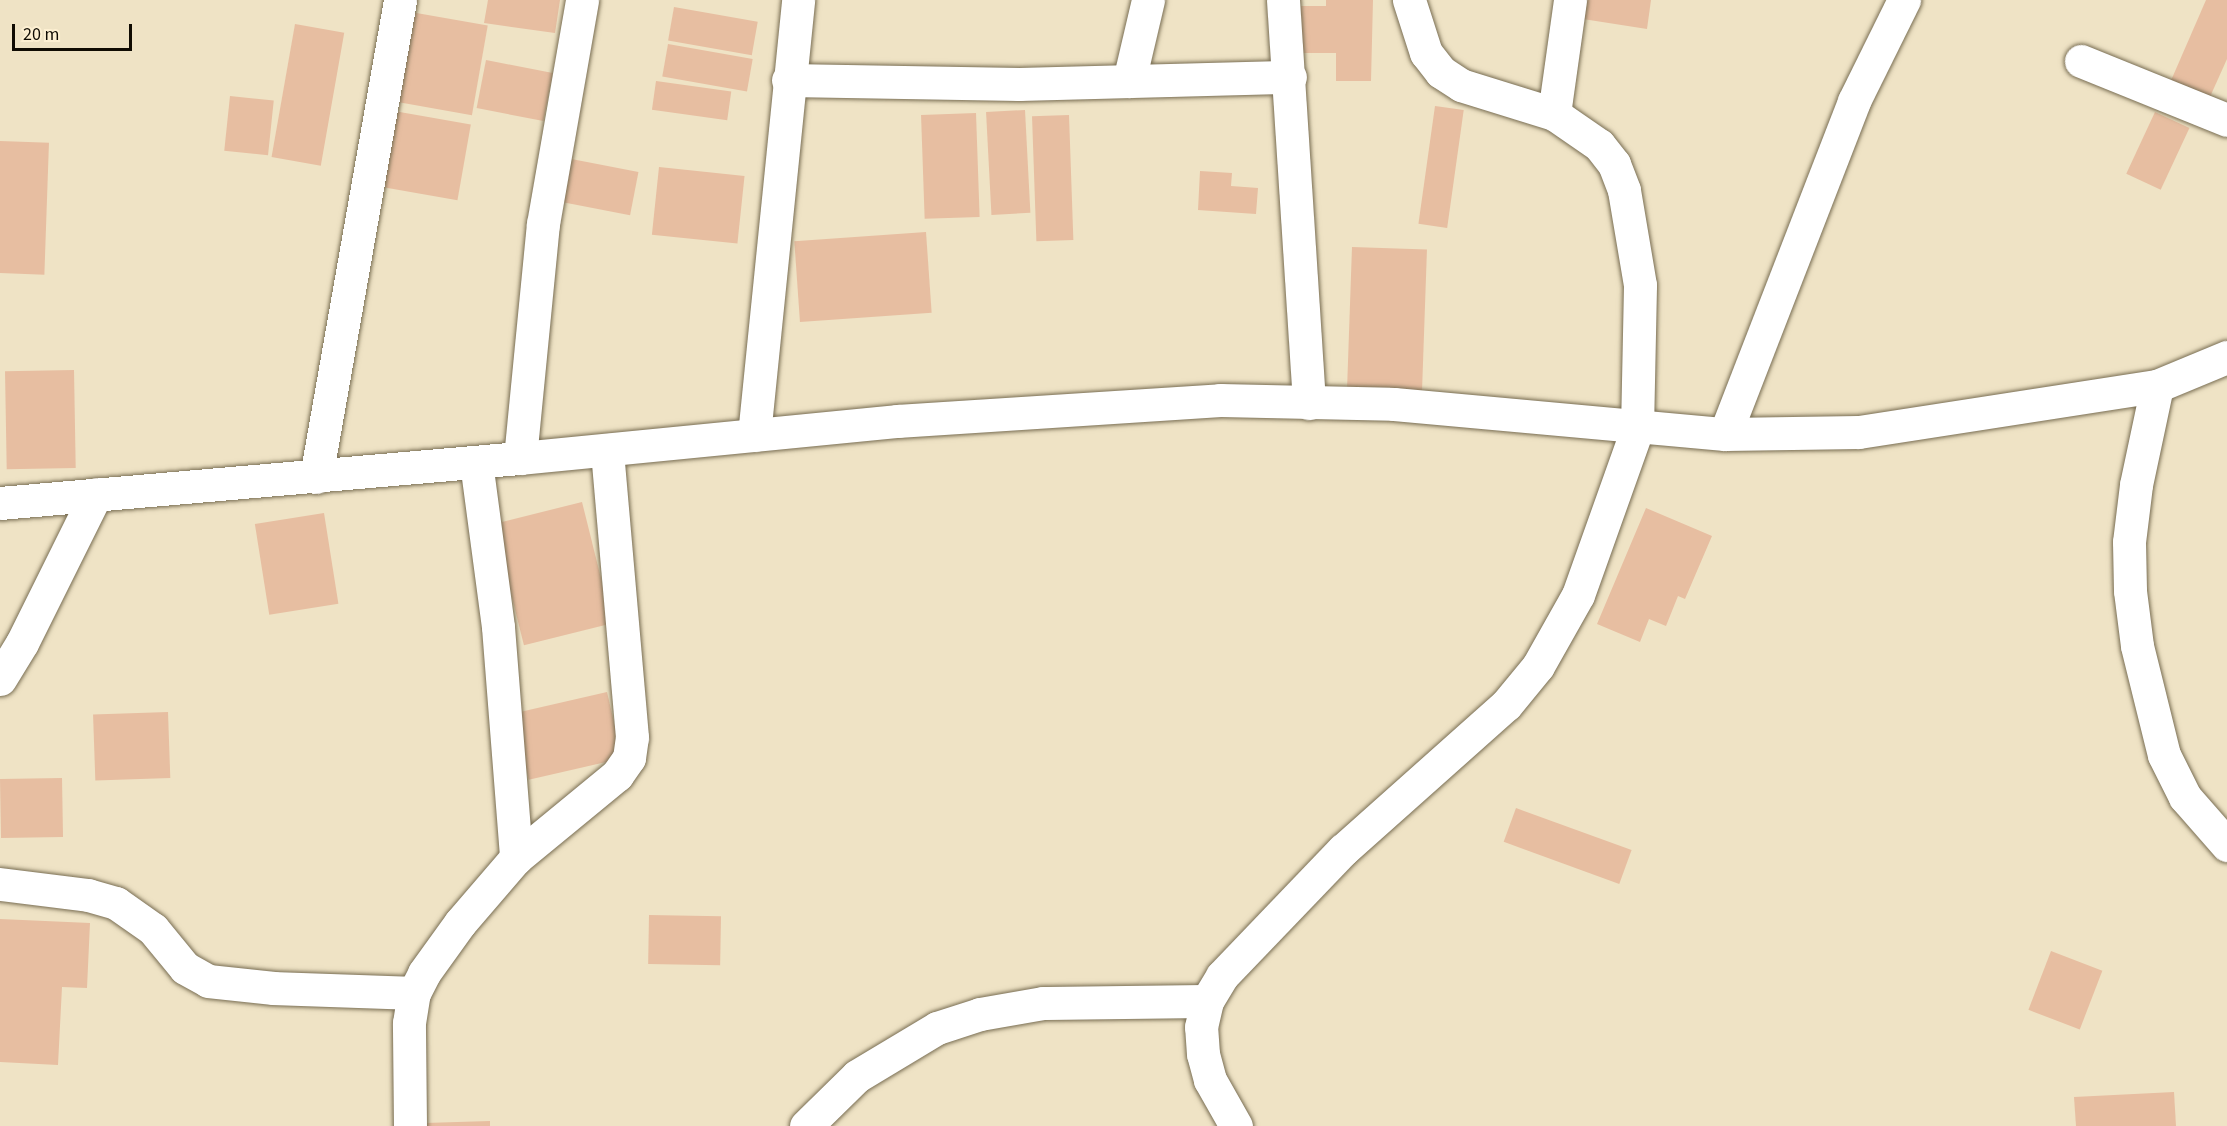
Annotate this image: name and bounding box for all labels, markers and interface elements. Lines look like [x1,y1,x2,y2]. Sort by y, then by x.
scale bar [15,12,135,50]
text: 20 m [23,22,59,47]

